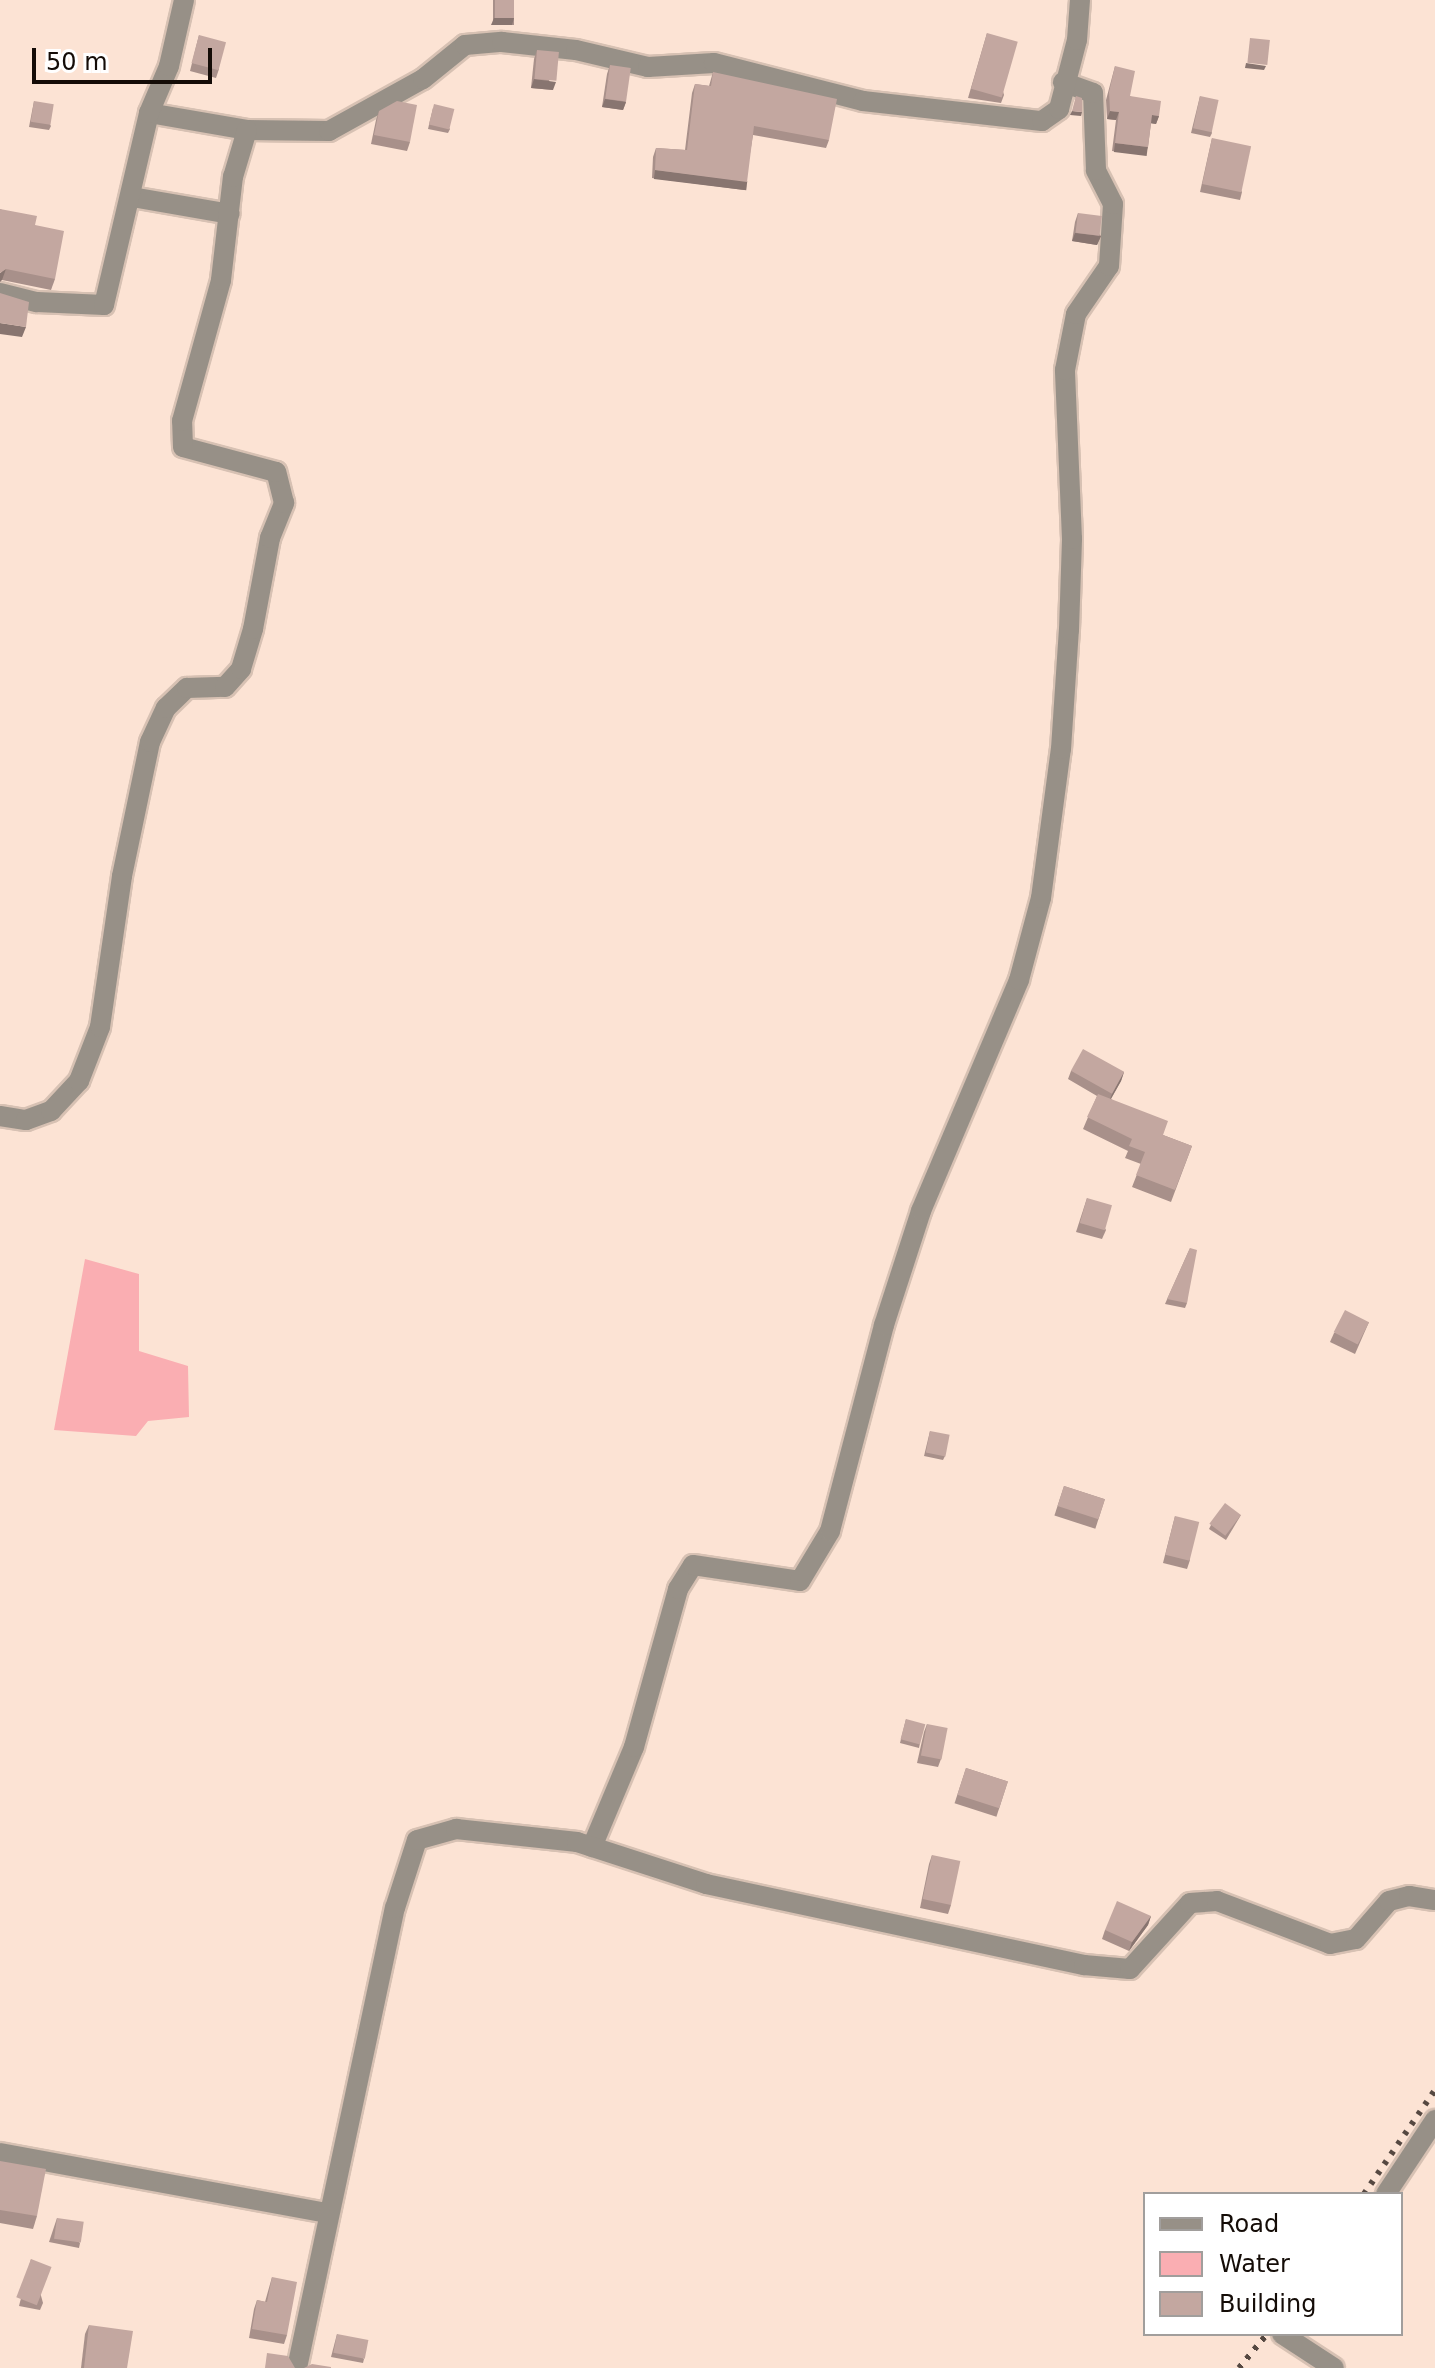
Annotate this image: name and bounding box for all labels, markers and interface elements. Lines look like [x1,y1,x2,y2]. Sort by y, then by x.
scale bar [36,32,216,82]
text: 50 m [46,48,108,76]
legend [1143,2192,1403,2336]
text: Road [1219,2210,1279,2238]
text: Water [1219,2250,1290,2278]
text: Building [1219,2290,1316,2318]

